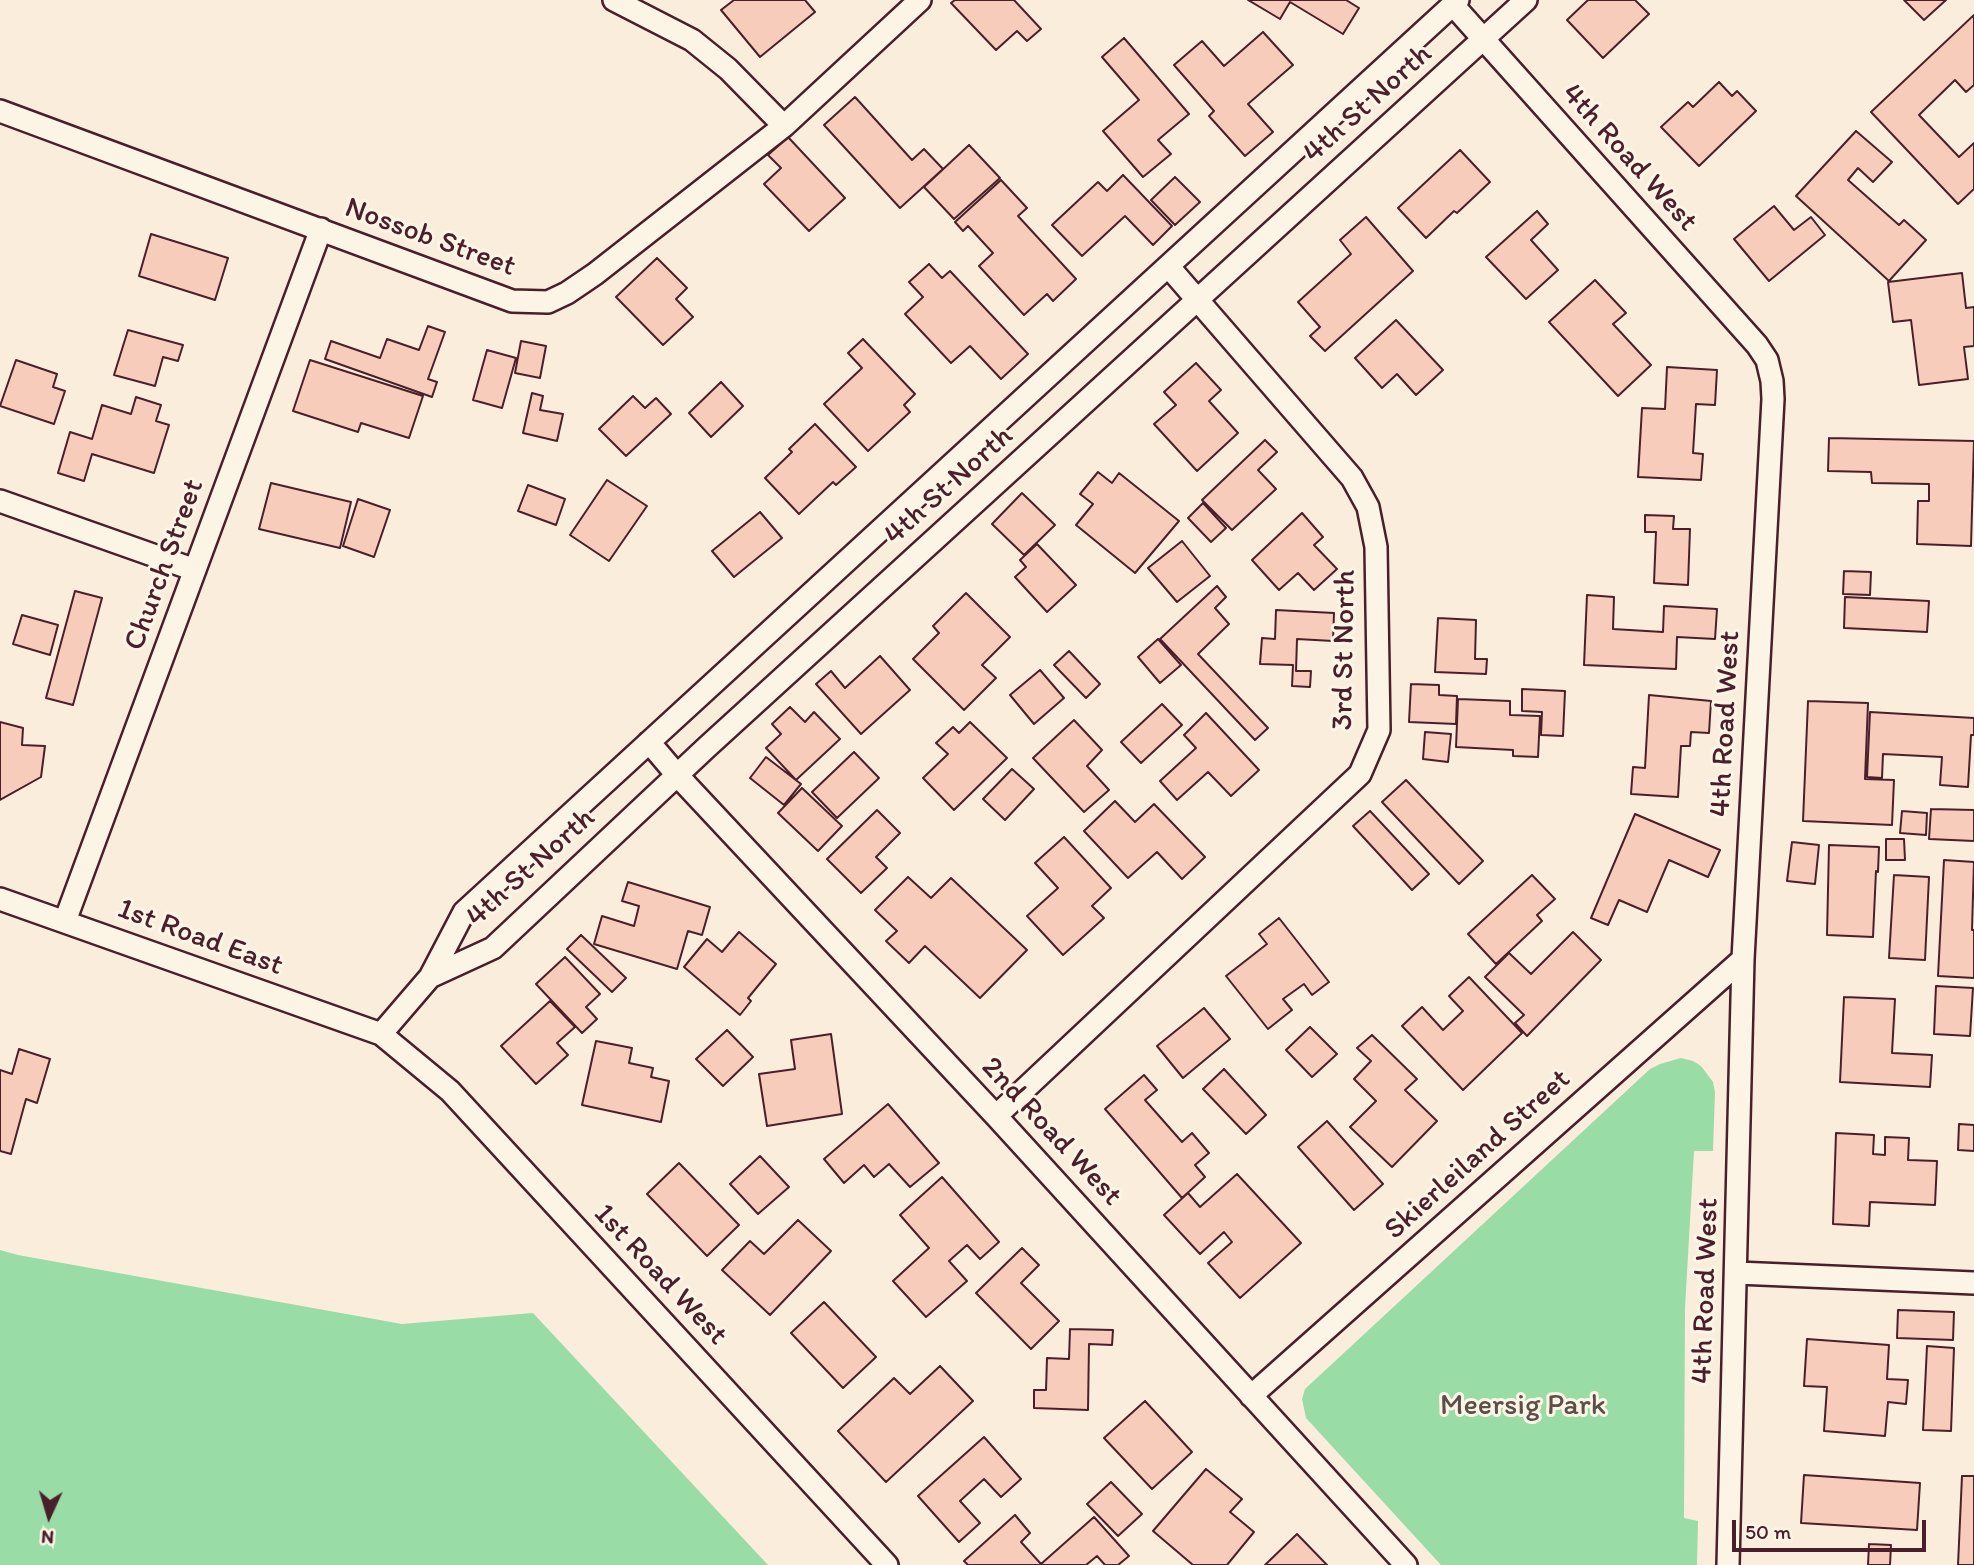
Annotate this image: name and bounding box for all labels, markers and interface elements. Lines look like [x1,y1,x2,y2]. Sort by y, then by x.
street label: 4th St North [1296,37,1440,171]
street label: 4th Road West [1553,77,1705,239]
street label: Nossob Street [340,190,520,286]
street label: 4th St North [877,419,1021,553]
street label: Church Street [117,474,213,656]
street label: 3rd St North [1326,569,1364,731]
street label: 4th Road West [1703,630,1749,818]
street label: 4th St North [459,801,603,935]
street label: 1st Road East [112,891,288,985]
street label: 2nd Road West [973,1050,1129,1214]
street label: Skierleiland Street [1378,1062,1578,1248]
street label: 1st Road West [585,1197,735,1353]
street label: 4th Road West [1685,1197,1727,1385]
park label: Meersig Park [1440,1388,1606,1424]
north arrow [14,1481,84,1551]
scale bar [1736,1506,1930,1550]
text: 50 m [1745,1519,1791,1544]
text: N [40,1526,55,1549]

